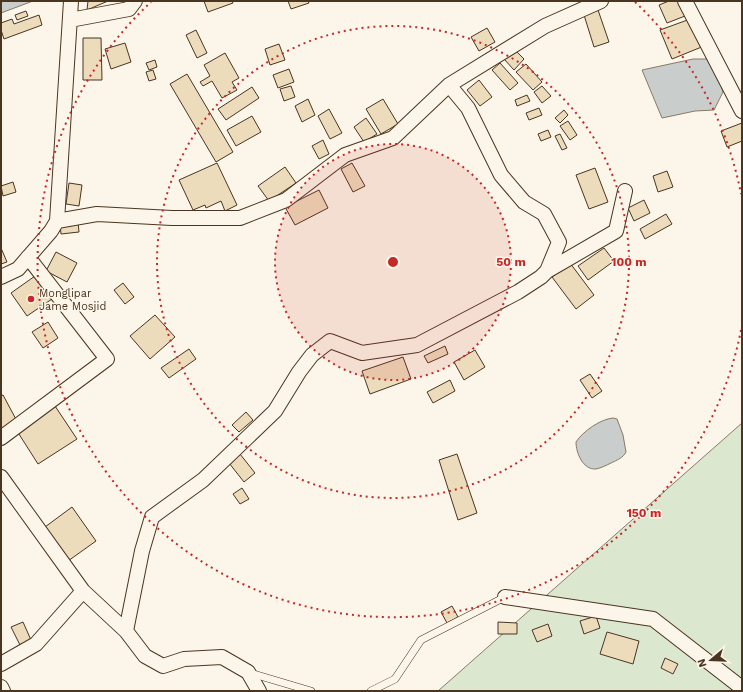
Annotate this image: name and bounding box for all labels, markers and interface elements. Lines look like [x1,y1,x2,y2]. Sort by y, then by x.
centre of rings [386,255,400,269]
text: 50 m [496,255,526,269]
text: 100 m [611,255,647,269]
place label: Monglipar Jame Mosjid [39,287,106,313]
marker: Monglipar Jame Mosjid [26,294,36,304]
text: 150 m [627,506,661,520]
north arrow [691,640,731,680]
text: N [695,657,709,669]

